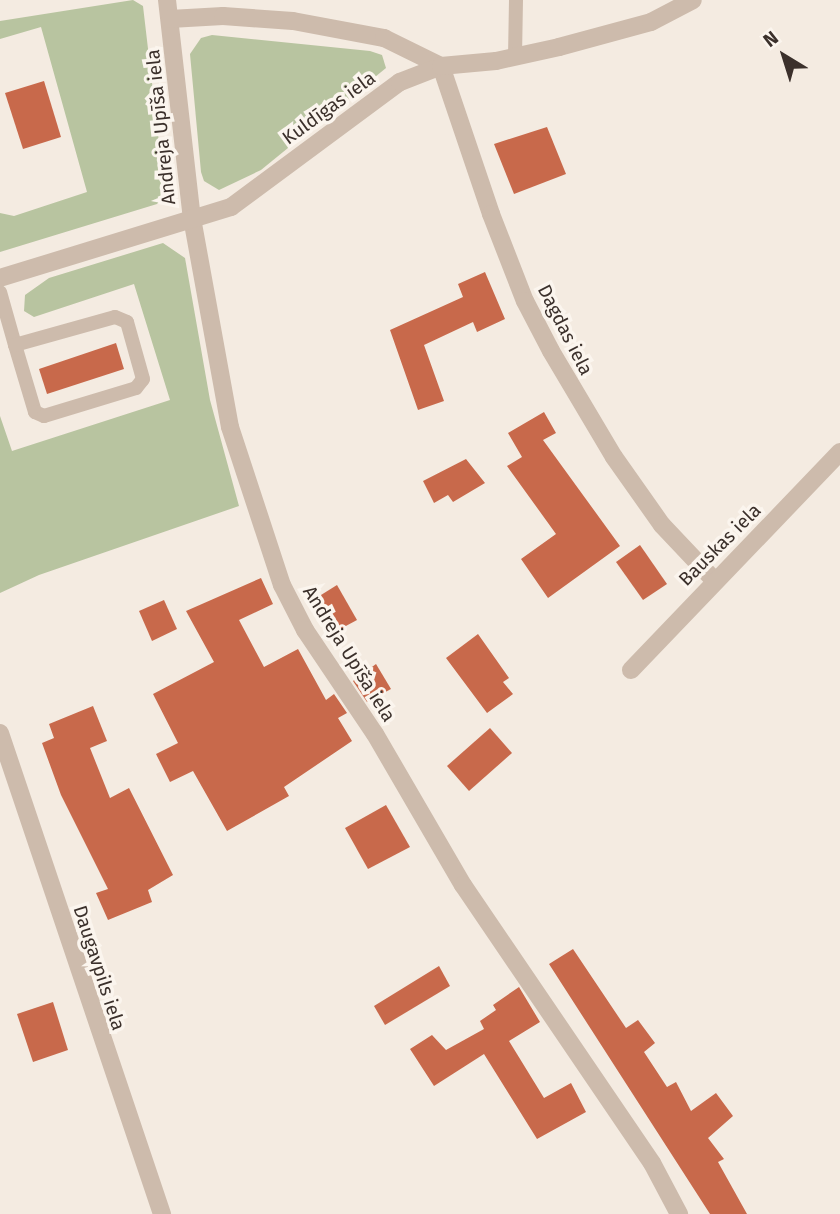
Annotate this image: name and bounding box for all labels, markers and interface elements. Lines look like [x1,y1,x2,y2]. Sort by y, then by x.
north arrow [749,21,819,91]
text: N [759,26,783,52]
street label: Andreja Upīša iela [142,48,180,206]
street label: Kuldīgas iela [278,67,380,149]
street label: Dagdas iela [532,281,598,379]
street label: Bauskas iela [674,499,766,591]
street label: Andreja Upīša iela [298,582,400,726]
street label: Daugavpils iela [68,903,130,1033]

